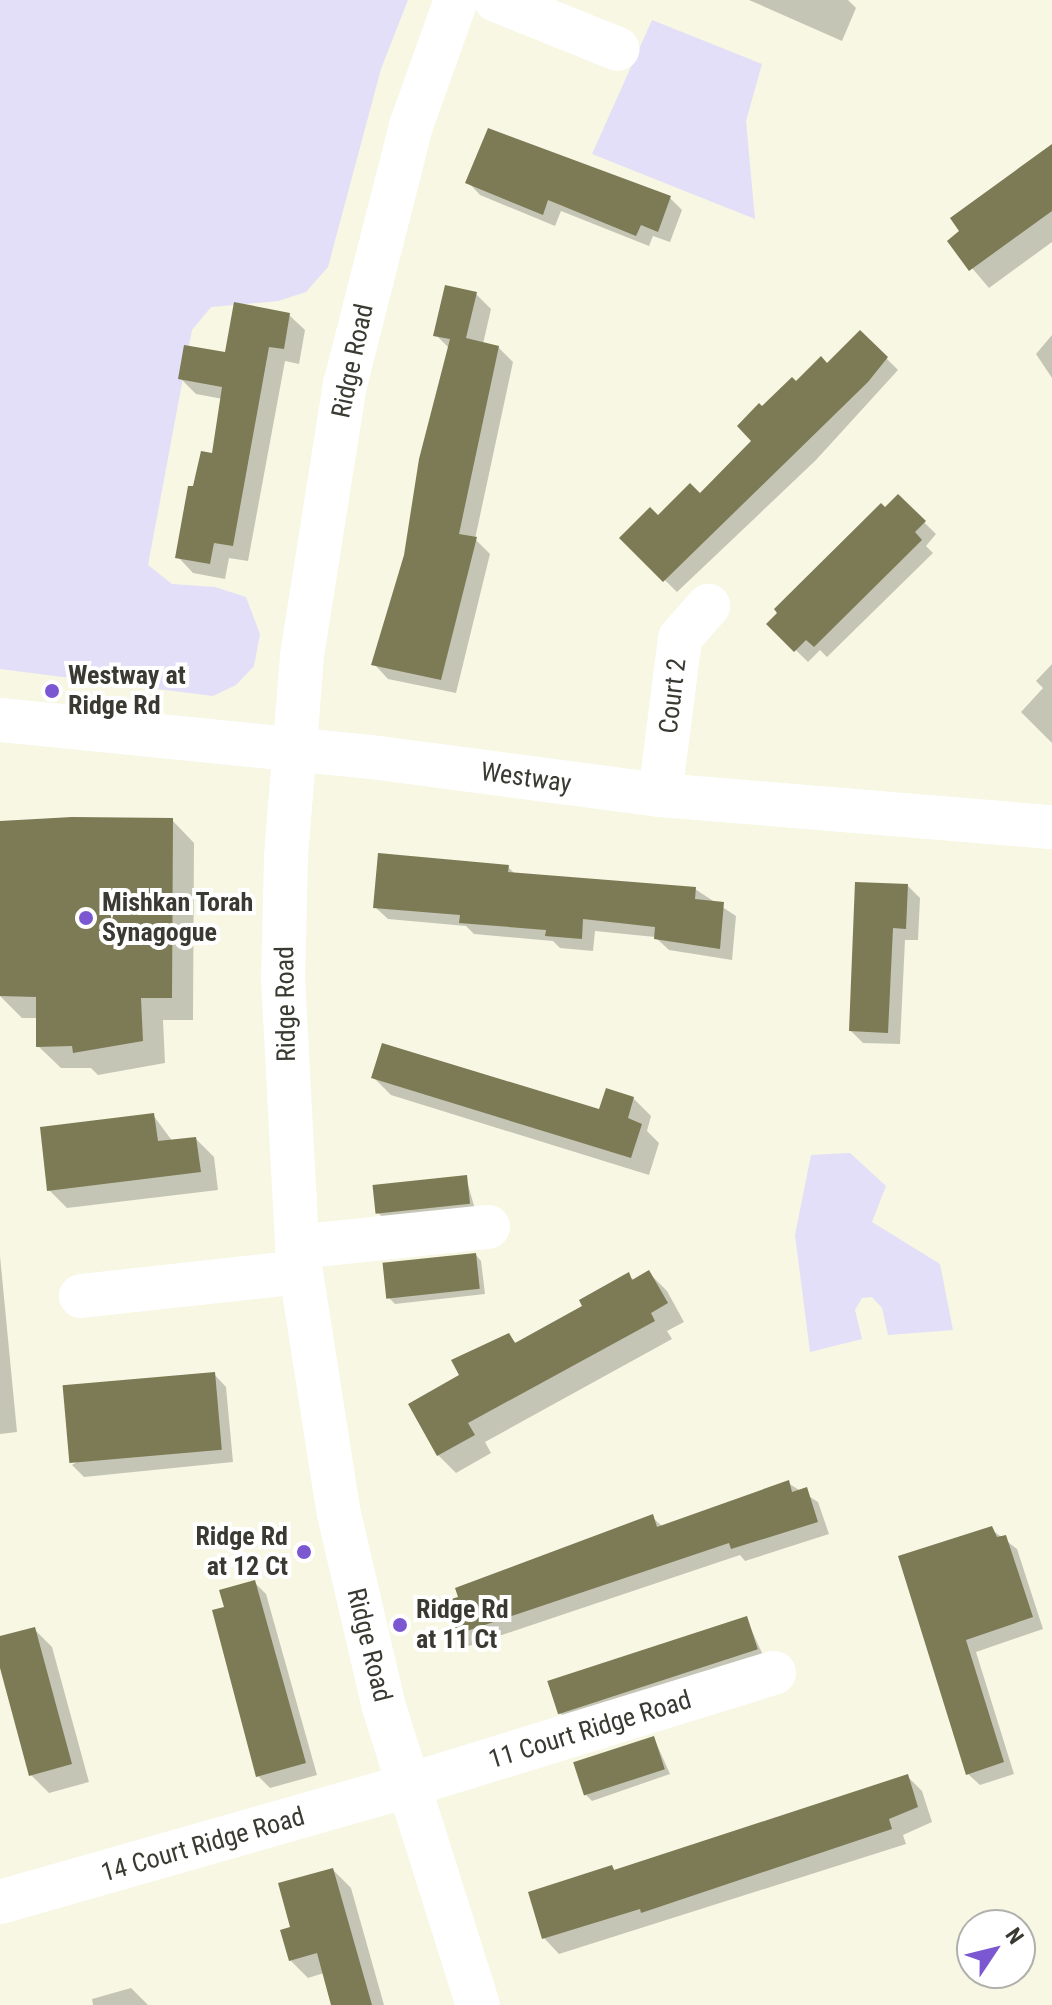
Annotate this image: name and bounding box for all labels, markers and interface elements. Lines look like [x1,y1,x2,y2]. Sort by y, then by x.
street label: Ridge Road [326,301,380,421]
street label: Court 2 [653,657,693,735]
place label: Westway at Ridge Rd [68,660,186,722]
marker: Westway at Ridge Rd [43,682,61,700]
street label: Westway [479,756,573,800]
place label: Mishkan Torah Synagogue [102,887,254,948]
marker: Mishkan Torah Synagogue [77,909,95,927]
street label: Ridge Road [269,946,303,1062]
place label: Ridge Rd at 12 Ct [195,1521,288,1582]
marker: Ridge Rd at 12 Ct [295,1543,313,1561]
street label: Ridge Road [340,1585,398,1705]
place label: Ridge Rd at 11 Ct [416,1594,509,1656]
marker: Ridge Rd at 11 Ct [391,1616,409,1634]
street label: 11 Court Ridge Road [485,1684,695,1776]
street label: 14 Court Ridge Road [98,1801,308,1889]
north arrow [956,1909,1036,1989]
text: N [1000,1923,1029,1949]

